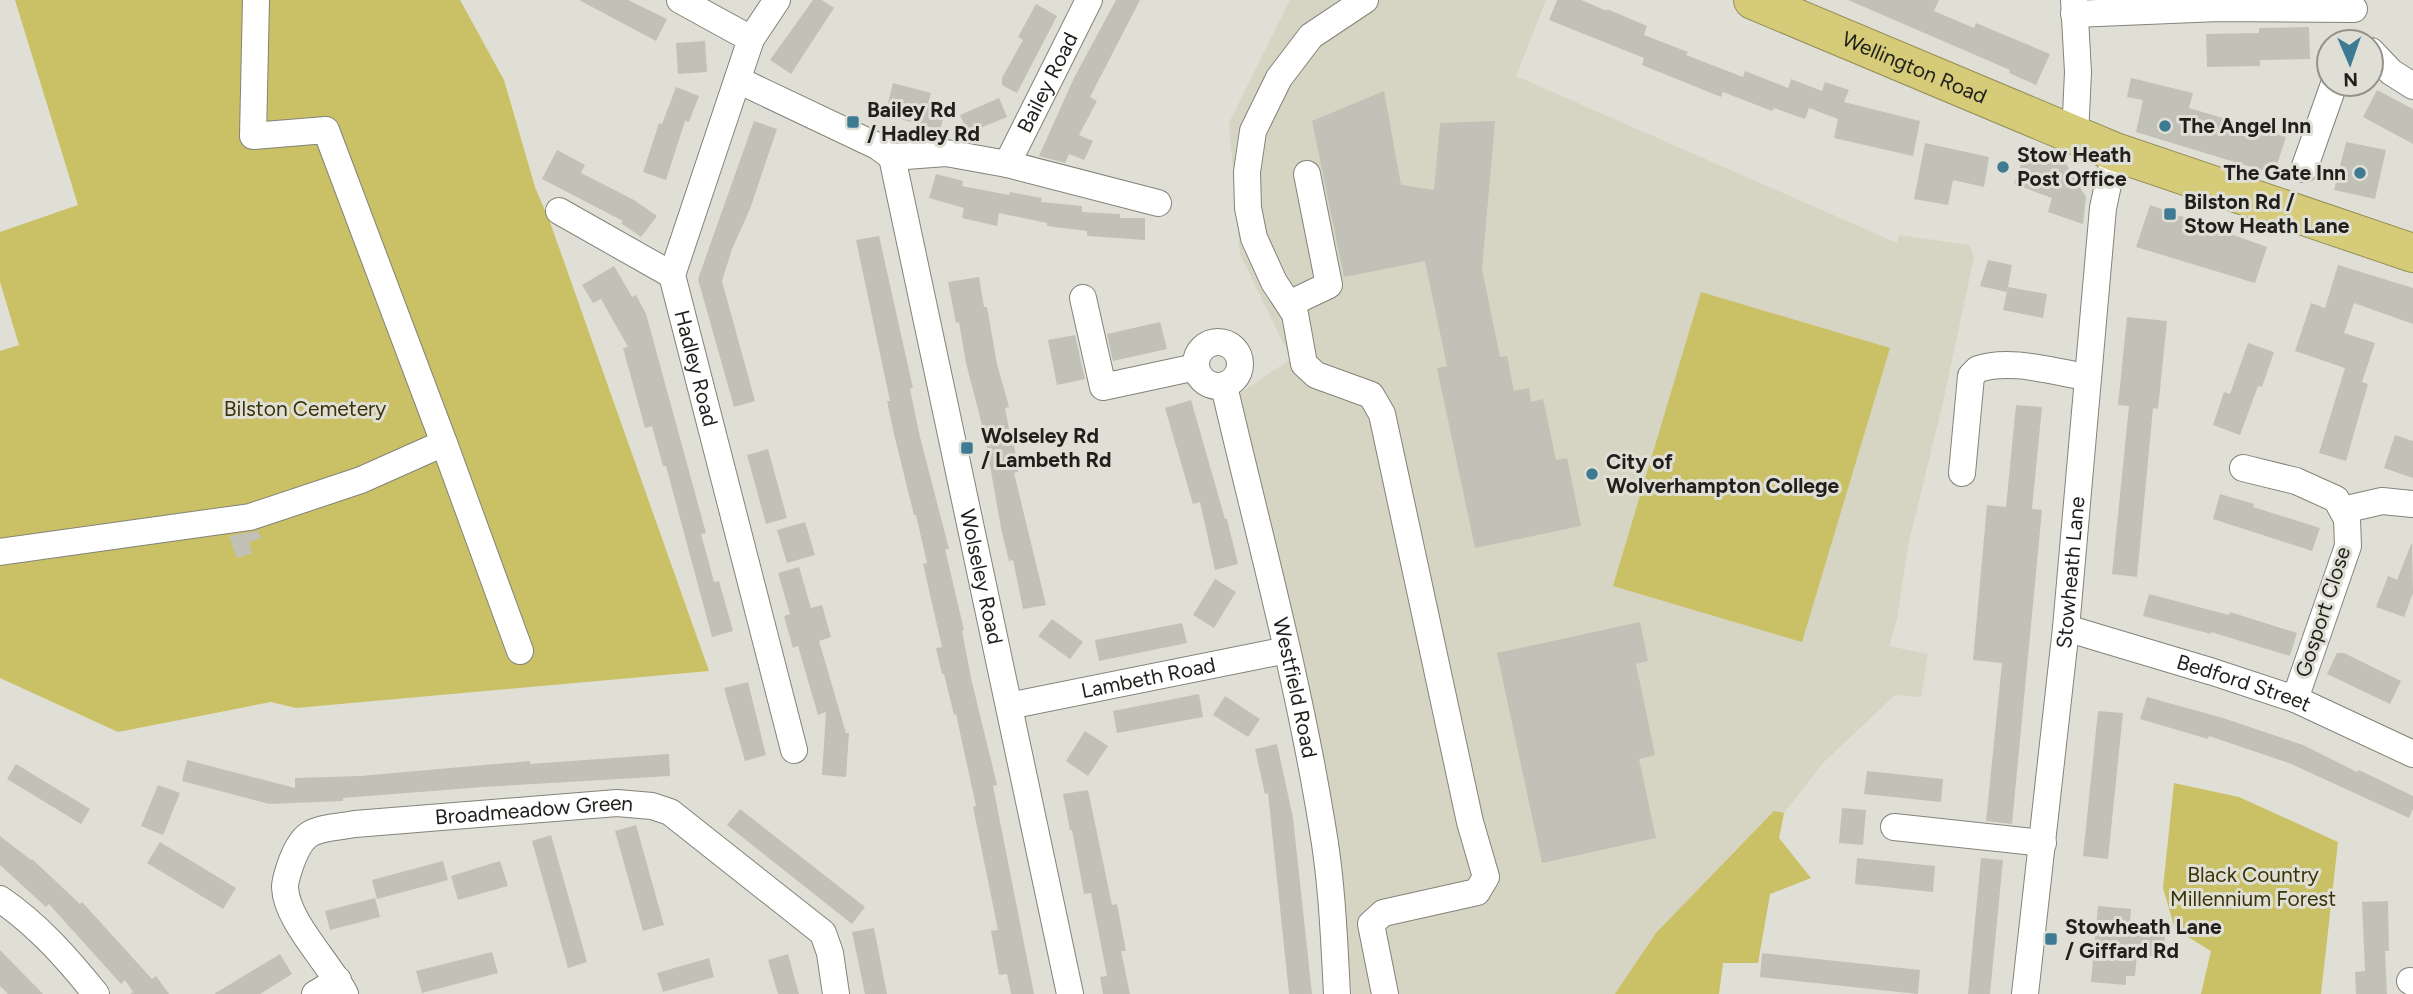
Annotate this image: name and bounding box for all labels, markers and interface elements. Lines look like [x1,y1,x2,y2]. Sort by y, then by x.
street label: Wellington Road [1839,26,1991,109]
street label: Bailey Road [1012,28,1083,137]
north arrow [2315,28,2385,98]
text: N [2343,68,2358,91]
place label: Bailey Rd / Hadley Rd [867,97,980,146]
place label: The Angel Inn [2179,113,2311,138]
marker: Bailey Rd / Hadley Rd [845,114,861,130]
marker: The Angel Inn [2157,118,2173,134]
place label: Stow Heath Post Office [2017,142,2131,191]
marker: Stow Heath Post Office [1995,159,2011,175]
place label: The Gate Inn [2224,160,2346,185]
marker: The Gate Inn [2352,165,2368,181]
place label: Bilston Rd / Stow Heath Lane [2184,189,2350,238]
marker: Bilston Rd / Stow Heath Lane [2162,206,2178,222]
street label: Hadley Road [669,307,723,429]
park label: Bilston Cemetery [224,396,386,421]
place label: Wolseley Rd / Lambeth Rd [981,423,1111,472]
marker: Wolseley Rd / Lambeth Rd [959,440,975,456]
place label: City of Wolverhampton College [1606,449,1840,498]
marker: City of Wolverhampton College [1584,466,1600,482]
street label: Stowheath Lane [2051,495,2090,650]
street label: Wolseley Road [955,507,1008,647]
street label: Gosport Close [2290,543,2355,680]
street label: Westfield Road [1268,615,1323,760]
street label: Bedford Street [2174,649,2315,717]
street label: Lambeth Road [1079,652,1217,703]
street label: Broadmeadow Green [434,790,634,830]
park label: Black Country Millennium Forest [2170,862,2336,911]
place label: Stowheath Lane / Giffard Rd [2065,914,2222,963]
marker: Stowheath Lane / Giffard Rd [2043,931,2059,947]

